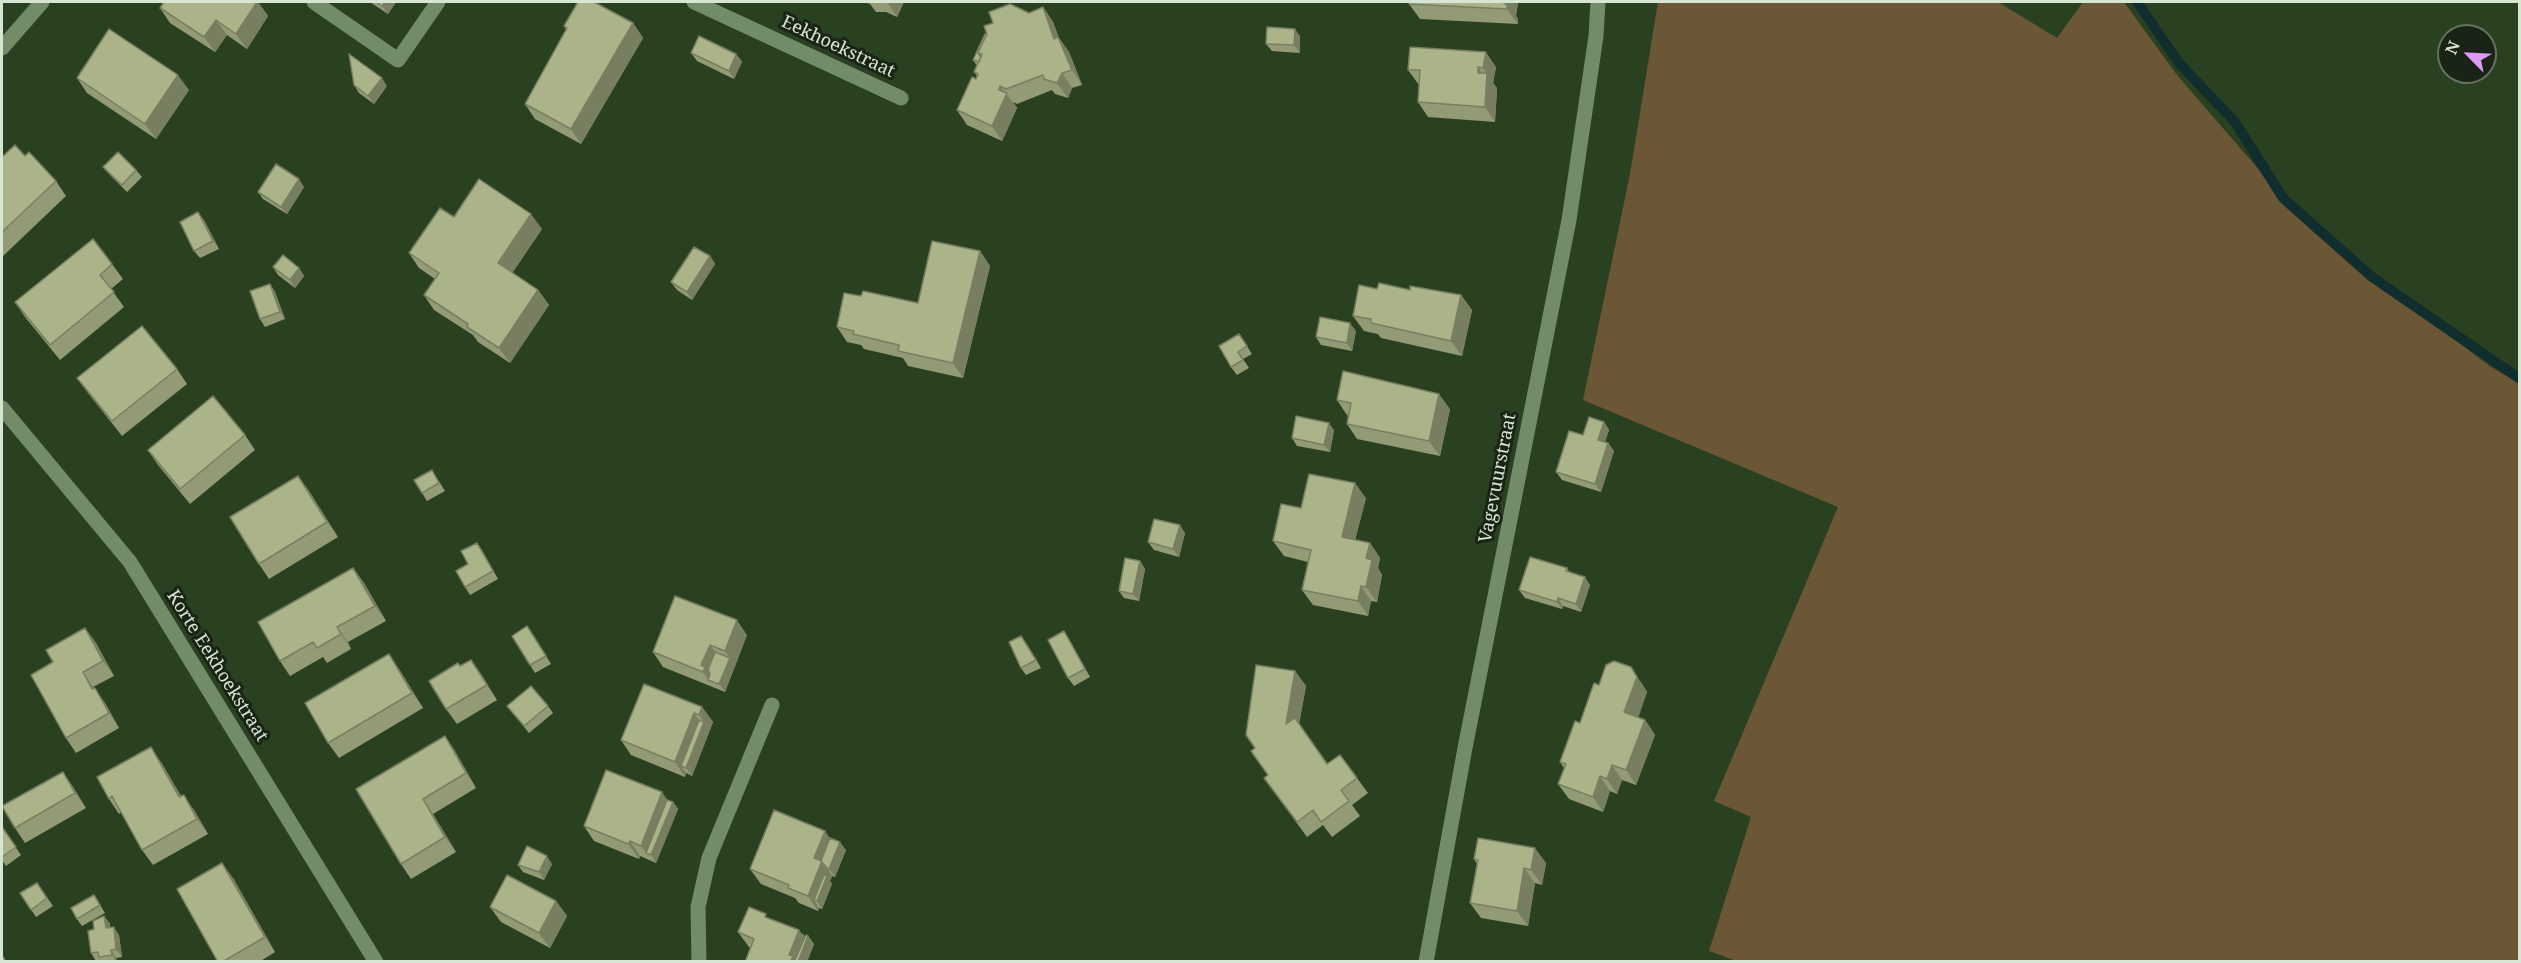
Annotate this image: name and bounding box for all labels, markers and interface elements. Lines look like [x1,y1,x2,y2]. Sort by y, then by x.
street label: Eekhoekstraat [778,11,898,83]
north arrow [2437,24,2497,84]
text: N [2440,37,2465,58]
street label: Vagevuurstraat [1475,411,1521,545]
street label: Korte Eekhoekstraat [162,586,272,746]

